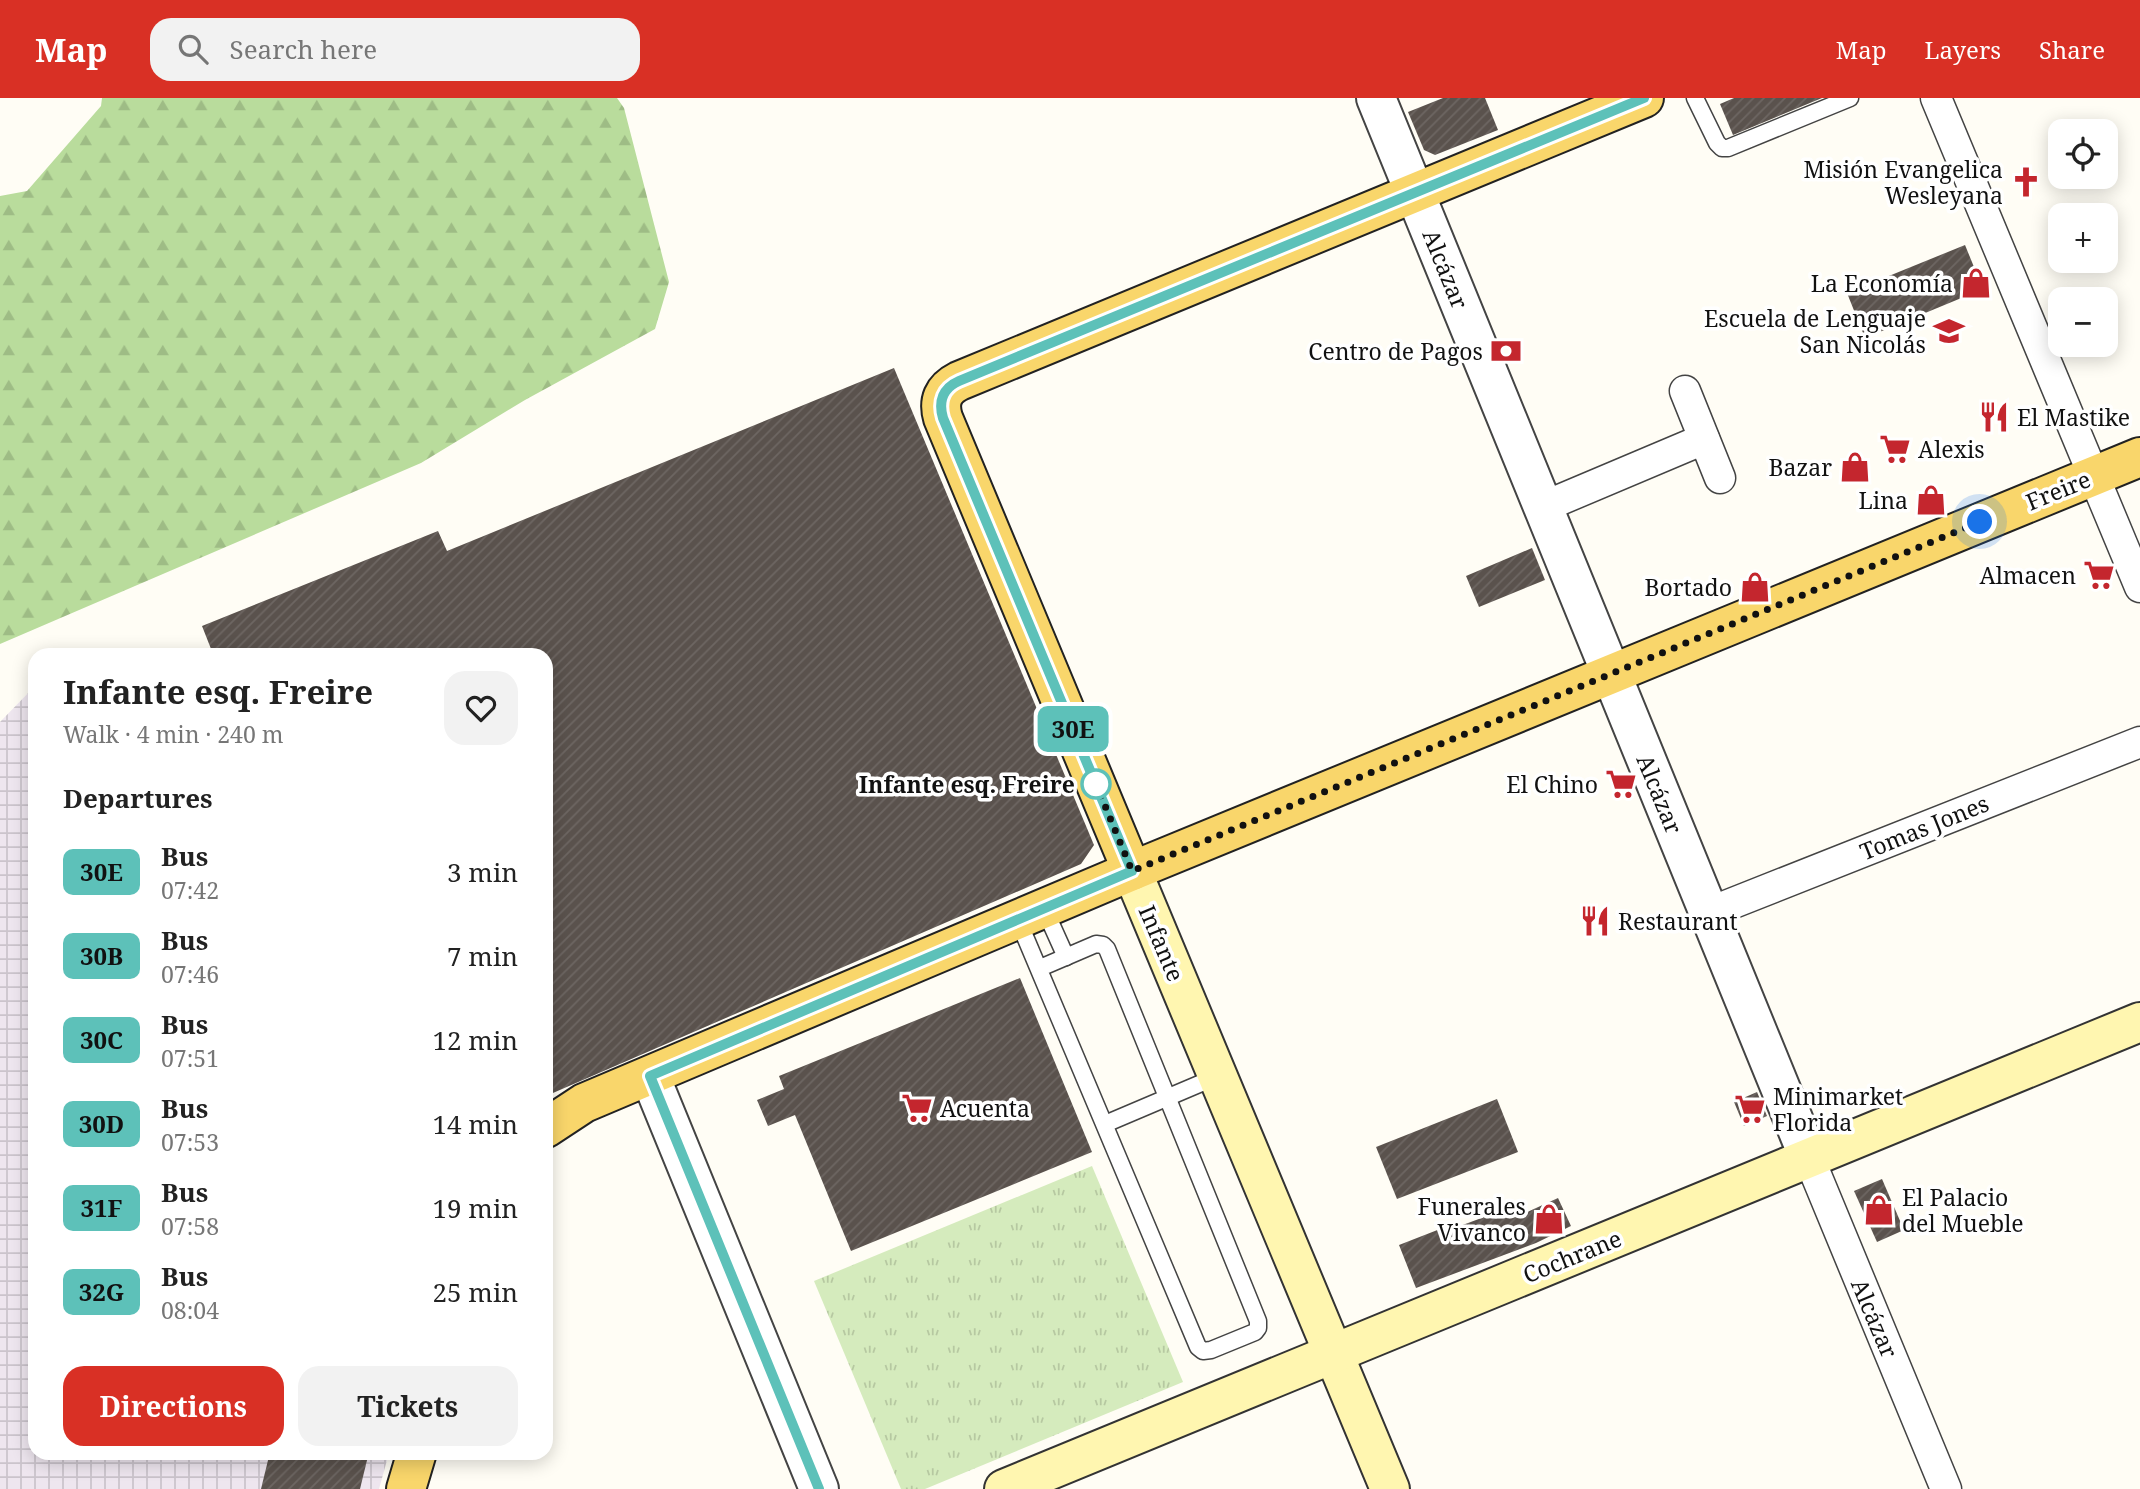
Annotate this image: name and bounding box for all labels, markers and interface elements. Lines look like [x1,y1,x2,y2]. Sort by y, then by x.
search box [150,18,640,81]
text: Map [35,27,108,72]
icon: search [174,30,212,68]
text: Search here [230,31,377,67]
text: Map [1836,33,1887,66]
text: Layers [1925,33,2001,66]
text: Share [2039,33,2105,66]
map controls [2048,119,2118,357]
button: locate [2048,119,2118,189]
place label: Misión Evangelica Wesleyana [1803,153,2003,211]
church icon: Misión Evangelica Wesleyana [2009,165,2043,199]
button: + [2048,203,2118,273]
street label: Alcázar [1416,224,1476,314]
shop icon: La Economía [1959,266,1993,300]
place label: La Economía [1811,267,1953,299]
button: − [2048,287,2118,357]
place label: Escuela de Lenguaje San Nicolás [1704,302,1926,360]
school or university icon: Escuela de Lenguaje San Nicolás [1932,314,1966,348]
bank icon: Centro de Pagos [1489,334,1523,368]
place label: Centro de Pagos [1308,335,1483,367]
restaurant icon: El Mastike [1977,400,2011,434]
place label: El Mastike [2017,401,2130,433]
supermarket icon: Alexis [1878,432,1912,466]
place label: Alexis [1918,433,1985,465]
shop icon: Bazar [1838,450,1872,484]
place label: Bazar [1768,451,1832,483]
street label: Freire [2021,463,2095,517]
shop icon: Lina [1914,483,1948,517]
place label: Lina [1859,484,1908,516]
your location [1962,504,1997,539]
supermarket icon: Almacen [2082,558,2116,592]
place label: Almacen [1980,559,2076,591]
shop icon: Bortado [1738,570,1772,604]
place label: Bortado [1644,571,1732,603]
text: Infante esq. Freire [63,669,373,714]
button: heart [444,671,518,745]
line badge: 30E [1033,706,1113,752]
text: 30E [1052,712,1094,745]
text: Walk · 4 min · 240 m [63,718,283,750]
street label: Alcázar [1630,749,1690,839]
supermarket icon: El Chino [1604,767,1638,801]
place label: Infante esq. Freire [859,768,1075,800]
place label: El Chino [1506,768,1598,800]
marker: Infante esq. Freire [1081,769,1111,799]
text: Departures [63,780,213,816]
street label: Tomas Jones [1855,787,1993,867]
text: Bus [161,838,208,874]
text: 3 min [447,854,518,890]
text: 30E [80,855,123,888]
text: 07:42 [161,874,219,906]
street label: Infante [1132,900,1192,986]
restaurant icon: Restaurant [1578,904,1612,938]
place label: Restaurant [1618,905,1738,937]
text: Bus [161,922,208,958]
text: 7 min [447,938,518,974]
text: 30B [80,939,123,972]
text: 07:46 [161,958,219,990]
text: Bus [161,1006,208,1042]
text: 12 min [433,1022,518,1058]
text: 30C [80,1023,123,1056]
text: 07:51 [161,1042,219,1074]
place label: Minimarket Florida [1773,1080,1903,1138]
text: Bus [161,1090,208,1126]
supermarket icon: Acuenta [900,1091,934,1125]
place label: Acuenta [940,1092,1030,1124]
supermarket icon: Minimarket Florida [1733,1092,1767,1126]
text: 14 min [433,1106,518,1142]
text: 30D [79,1107,124,1140]
text: 07:53 [161,1126,219,1158]
text: Bus [161,1174,208,1210]
place label: El Palacio del Mueble [1902,1181,2024,1239]
text: 19 min [433,1190,518,1226]
place label: Funerales Vivanco [1418,1190,1526,1248]
text: 31F [80,1191,123,1224]
shop icon: El Palacio del Mueble [1862,1193,1896,1227]
shop icon: Funerales Vivanco [1532,1202,1566,1236]
text: 07:58 [161,1210,219,1242]
street label: Cochrane [1518,1222,1626,1290]
text: Bus [161,1258,208,1294]
street label: Alcázar [1844,1273,1906,1363]
text: 25 min [433,1274,518,1310]
text: 32G [79,1275,124,1308]
text: 08:04 [161,1294,219,1326]
button: Directions [63,1366,284,1446]
button: Tickets [298,1366,518,1446]

